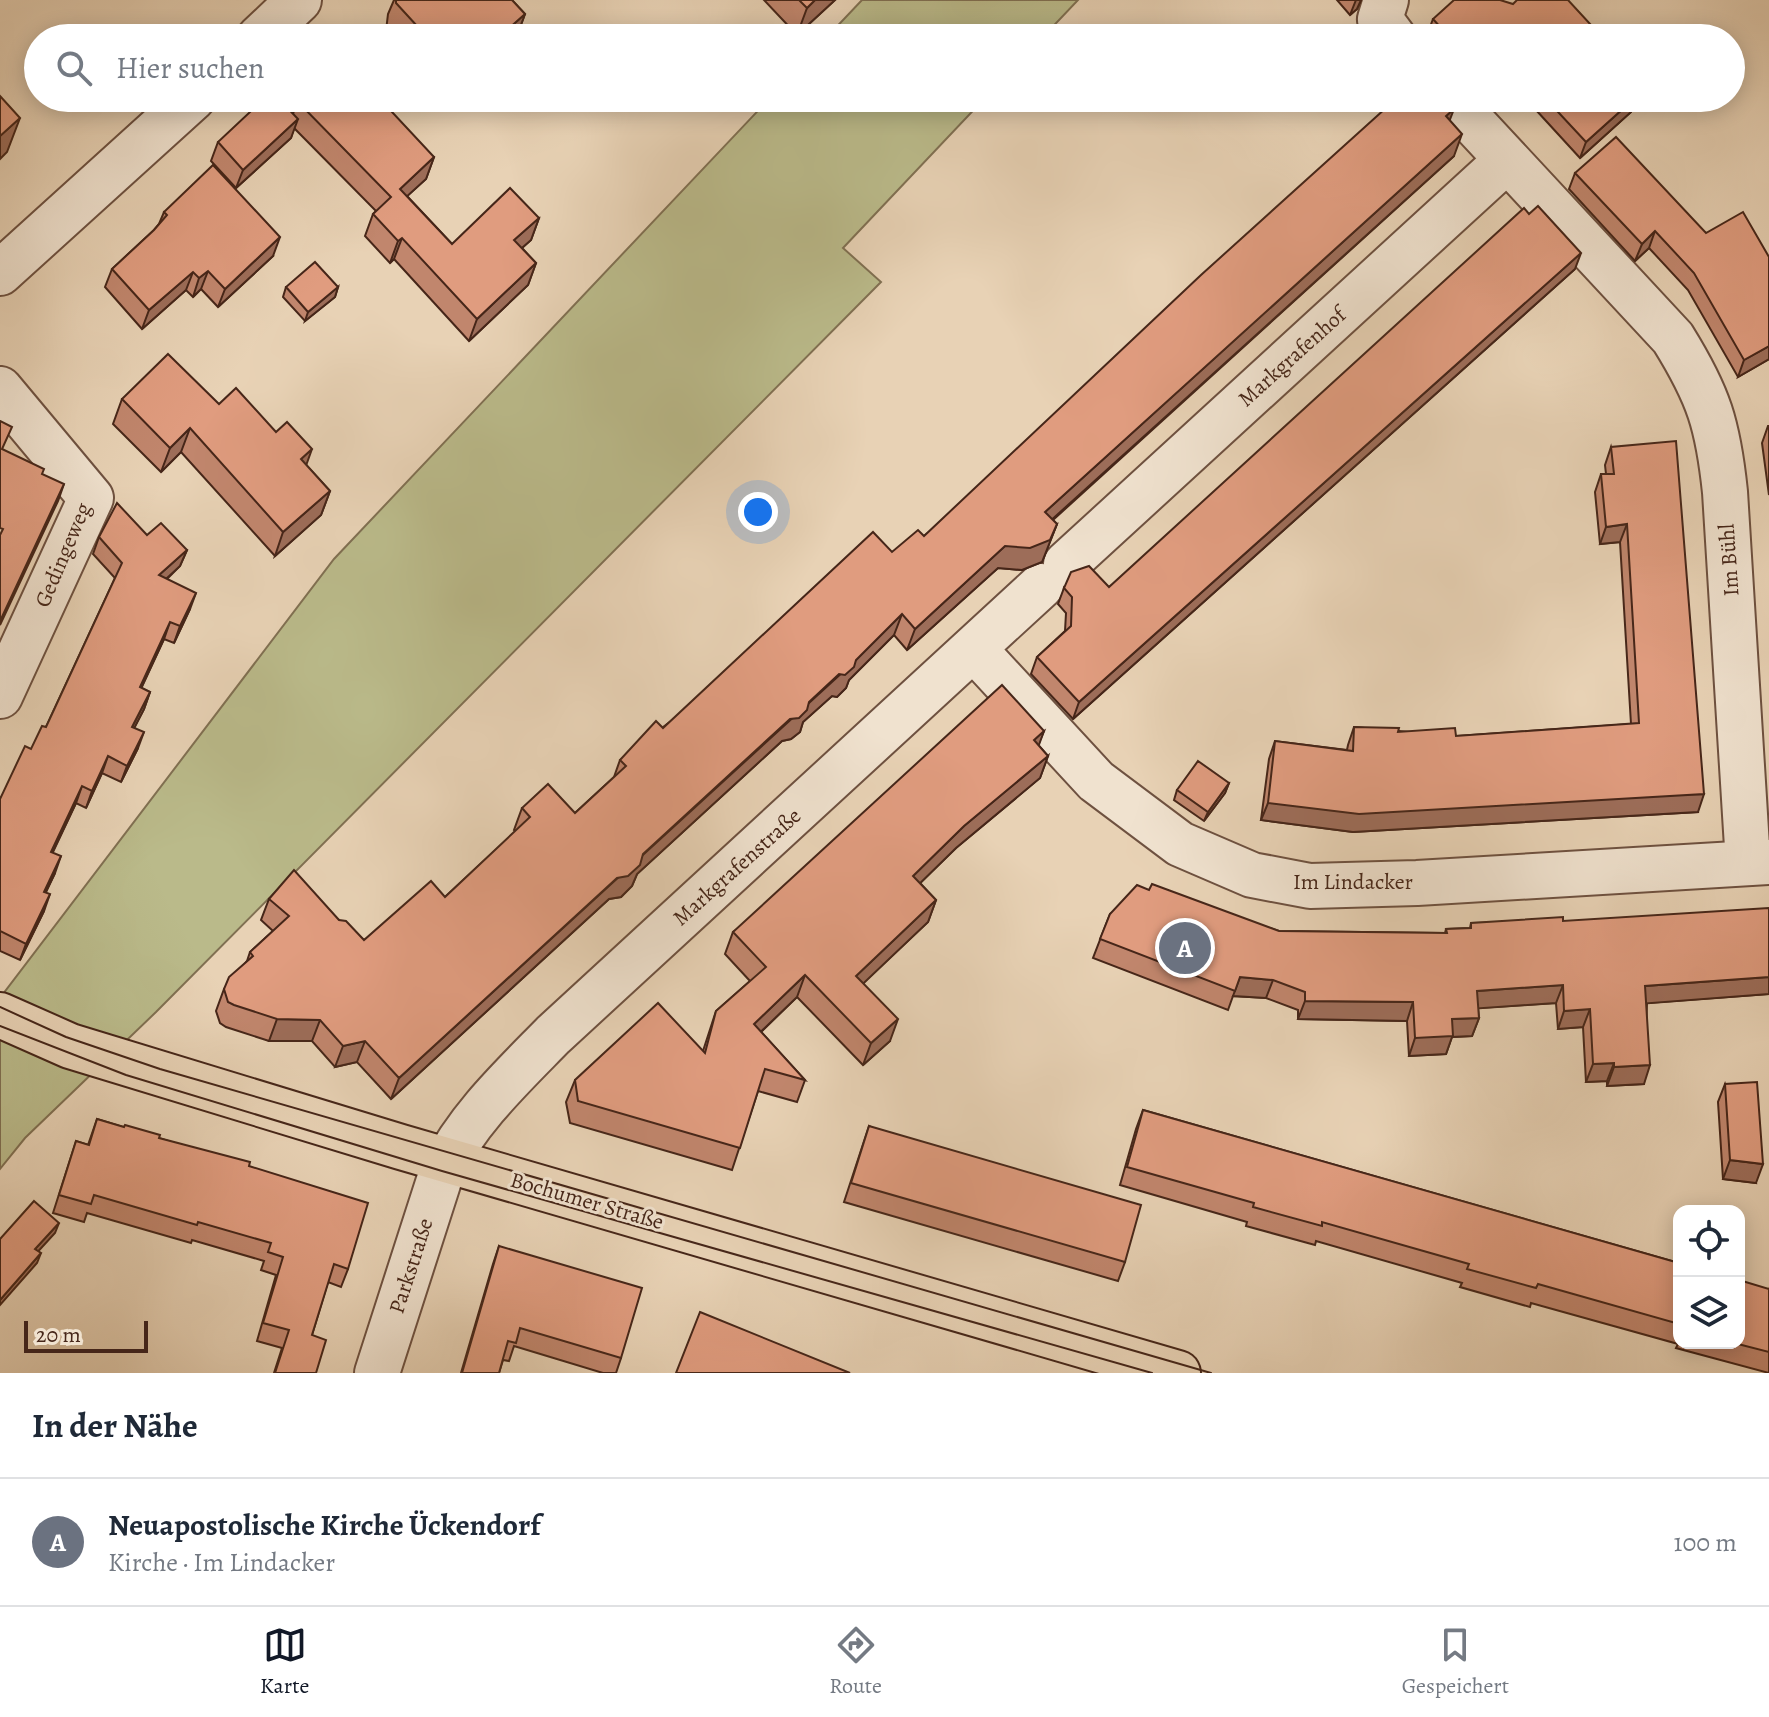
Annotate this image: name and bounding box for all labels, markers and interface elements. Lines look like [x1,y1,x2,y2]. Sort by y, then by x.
search box [24,24,1745,112]
icon: search [52,46,96,90]
text: Hier suchen [116,48,265,88]
street label: Markgrafenhof [1231,299,1355,414]
your location [738,492,778,532]
street label: Gedingeweg [28,498,98,612]
street label: Im Bühl [1712,523,1746,597]
street label: Markgrafenstraße [666,801,808,933]
street label: Im Lindacker [1293,867,1413,897]
pin: A [1159,918,1211,978]
street label: Bochumer Straße [507,1165,667,1237]
map controls [1673,1205,1745,1349]
button: locate [1673,1205,1745,1277]
street label: Parkstraße [381,1214,441,1318]
button: layers [1673,1277,1745,1349]
scale bar [24,1317,148,1353]
text: 20 m [36,1320,81,1350]
text: In der Nähe [32,1402,198,1449]
text: Neuapostolische Kirche Ückendorf [108,1505,541,1545]
text: A [50,1525,66,1560]
text: 100 m [1674,1525,1737,1560]
text: Kirche · Im Lindacker [108,1545,335,1580]
tab: Karte [260,1623,309,1701]
tab: Route [829,1623,882,1701]
tab: Gespeichert [1402,1623,1509,1701]

